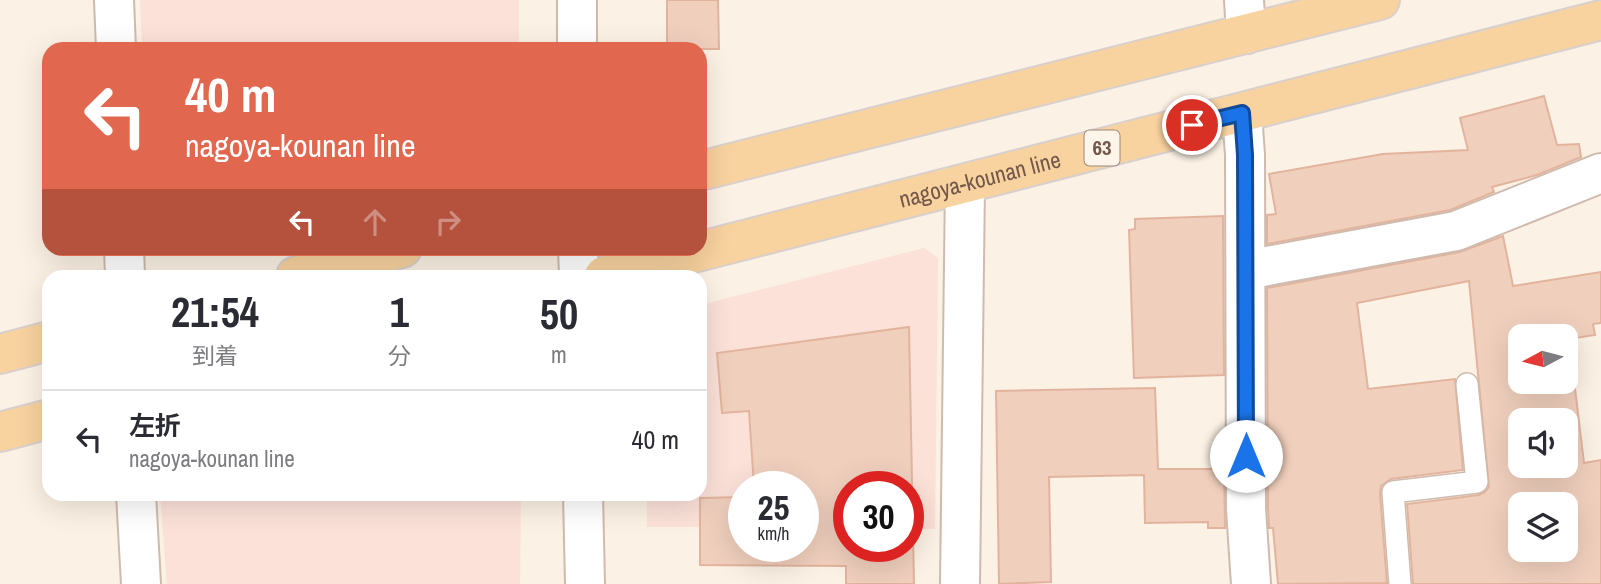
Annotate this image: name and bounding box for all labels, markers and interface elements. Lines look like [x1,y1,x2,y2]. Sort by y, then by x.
text: 40 m [185,61,277,127]
icon: left [70,70,161,161]
pin [1162,95,1222,155]
icon: arrive [1173,106,1211,144]
text: nagoya-kounan line [185,124,416,167]
road number: 63 [1084,130,1120,166]
street label: nagoya-kounan line [896,143,1064,215]
icon: left [283,203,321,241]
icon: ahead [356,203,394,241]
icon: right [429,203,467,241]
text: 21:54 [171,284,259,340]
text: 1 [390,284,409,340]
text: 50 [540,286,578,342]
north arrow [1508,324,1578,394]
map controls [1508,324,1578,562]
text: m [551,339,567,370]
text: 到着 [192,340,238,371]
text: 分 [388,340,411,371]
text: 左折 [129,408,181,443]
button: sound [1508,408,1578,478]
position arrow [1209,419,1283,493]
icon: left [70,420,108,458]
text: 40 m [632,422,679,457]
text: nagoya-kounan line [129,443,295,474]
speed limit sign: 30 [833,471,924,562]
text: 25 [758,484,789,531]
button: layers [1508,492,1578,562]
text: km/h [758,521,790,546]

